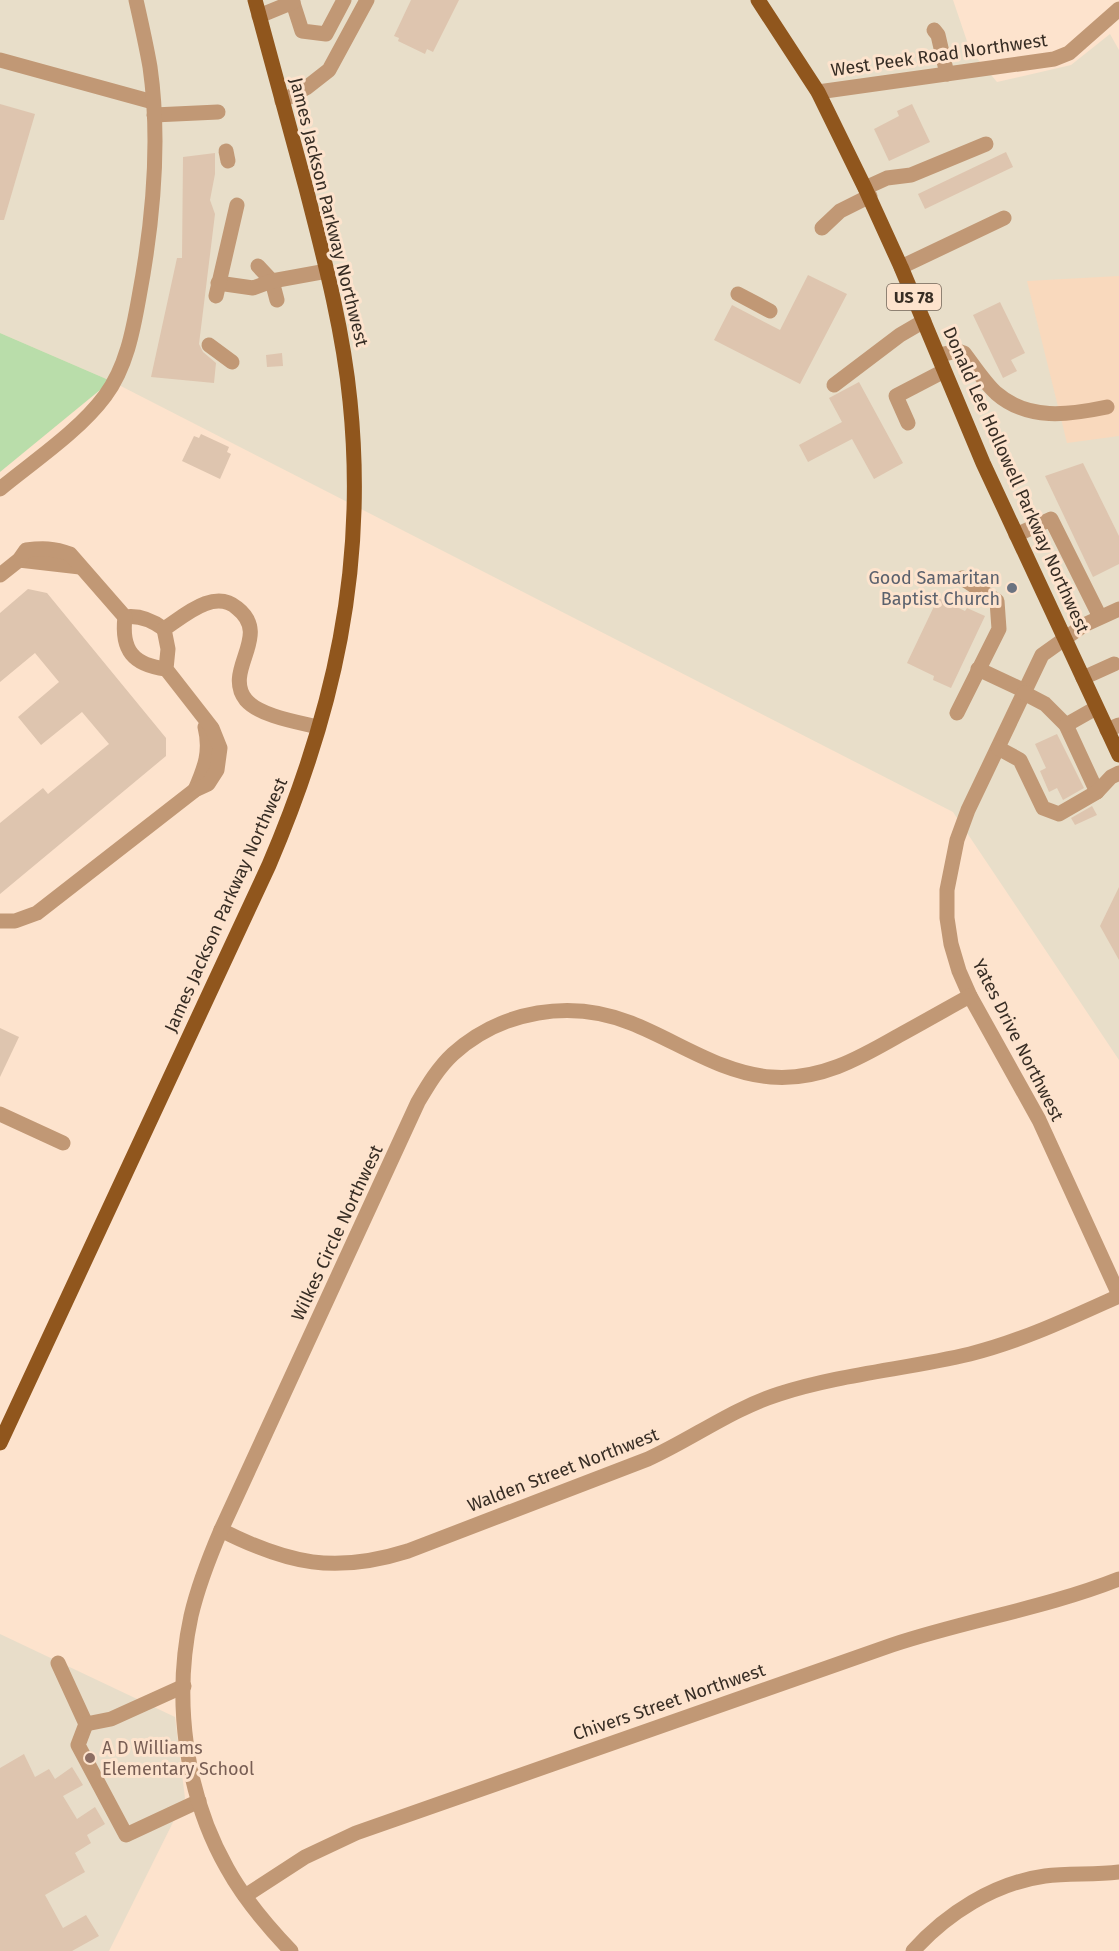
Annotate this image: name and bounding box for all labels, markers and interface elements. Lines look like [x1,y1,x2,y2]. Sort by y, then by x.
street label: West Peek Road Northwest [829,29,1049,81]
street label: James Jackson Parkway Northwest [285,75,373,349]
road number: US 78 [887,284,941,310]
street label: Donald Lee Hollowell Parkway Northwest [938,323,1094,637]
place label: Good Samaritan Baptist Church [869,567,1000,610]
marker: Good Samaritan Baptist Church [1005,581,1019,595]
street label: James Jackson Parkway Northwest [160,774,293,1036]
street label: Yates Drive Northwest [968,955,1069,1125]
street label: Wilkes Circle Northwest [287,1141,388,1324]
street label: Walden Street Northwest [464,1423,662,1517]
street label: Chivers Street Northwest [570,1659,769,1745]
place label: A D Williams Elementary School [102,1737,254,1780]
marker: A D Williams Elementary School [83,1751,97,1765]

